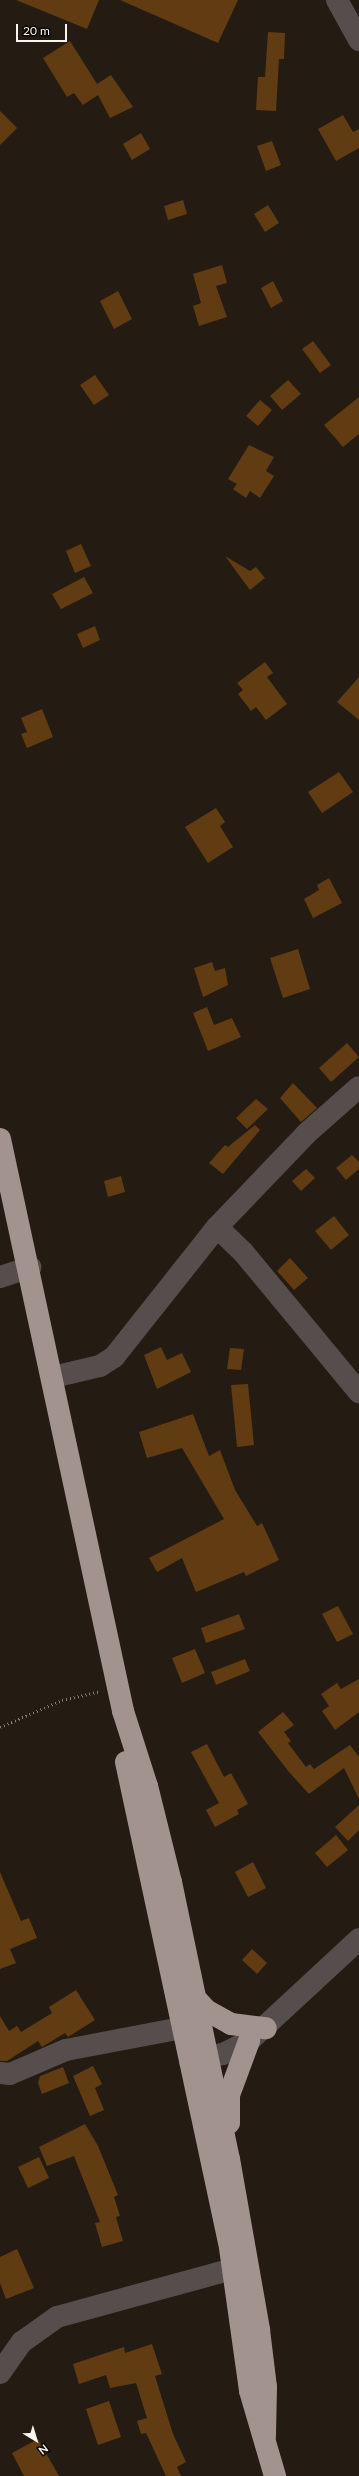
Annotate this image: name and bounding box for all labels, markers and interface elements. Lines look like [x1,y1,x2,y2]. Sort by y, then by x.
scale bar [18,16,69,42]
text: 20 m [23,23,50,38]
north arrow [16,2420,56,2460]
text: N [36,2442,51,2458]

